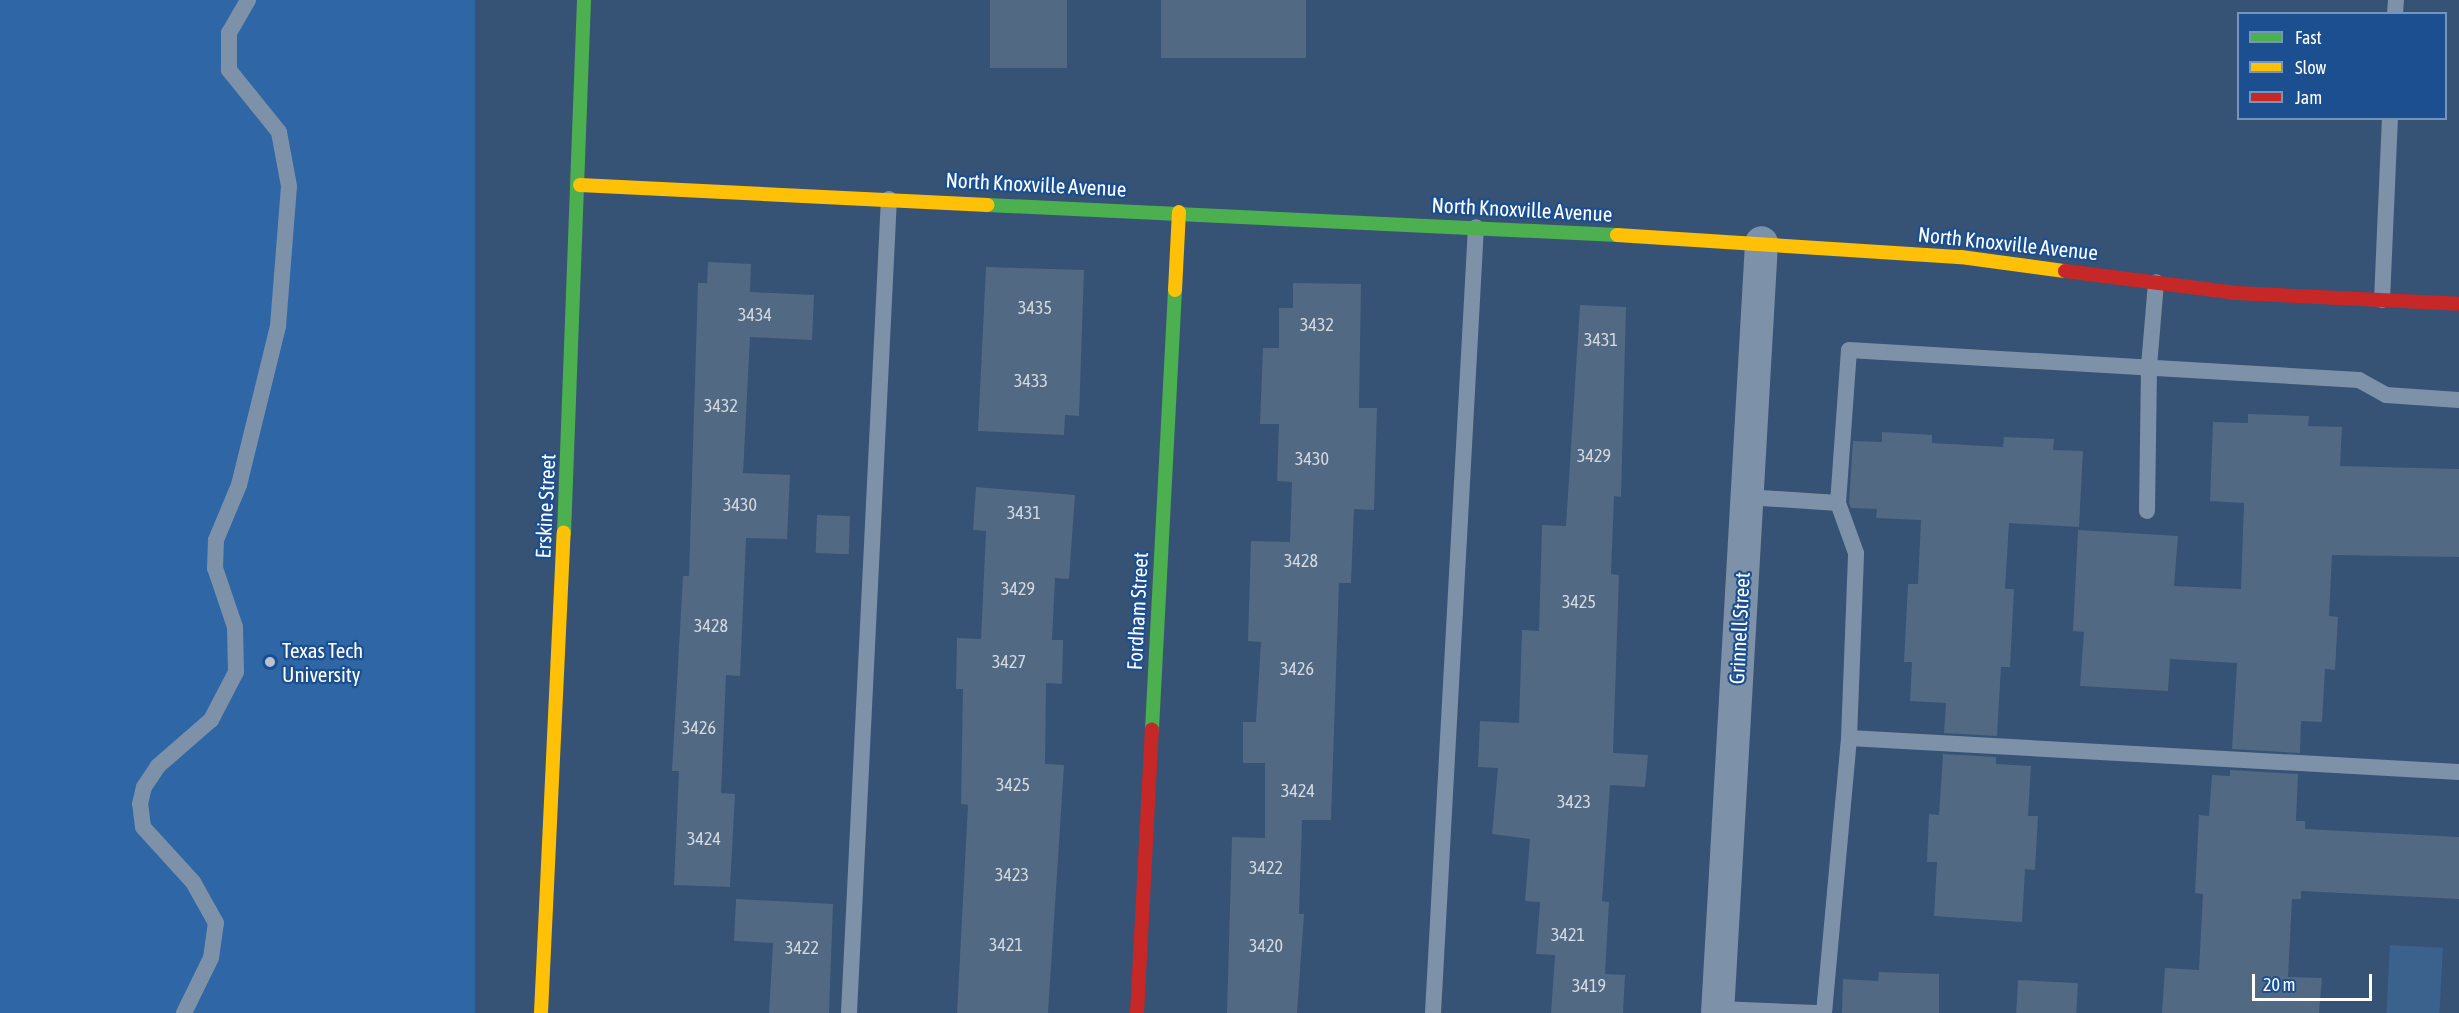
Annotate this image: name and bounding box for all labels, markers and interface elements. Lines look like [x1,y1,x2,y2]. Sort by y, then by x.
legend [2237,12,2447,120]
text: Fast [2295,27,2322,48]
text: Slow [2295,57,2326,78]
text: Jam [2295,87,2322,108]
street label: North Knoxville Avenue [945,167,1127,201]
street label: North Knoxville Avenue [1431,192,1613,226]
street label: North Knoxville Avenue [1917,221,2099,265]
house number: 3435 [1018,297,1052,319]
house number: 3434 [738,304,772,326]
house number: 3432 [1300,314,1334,336]
house number: 3431 [1584,329,1618,351]
house number: 3433 [1014,370,1048,392]
house number: 3432 [704,395,738,417]
house number: 3429 [1577,445,1611,467]
house number: 3430 [1295,448,1329,470]
street label: Erskine Street [530,453,560,559]
house number: 3430 [723,494,757,516]
house number: 3431 [1007,502,1041,524]
house number: 3428 [1284,550,1318,572]
street label: Fordham Street [1121,551,1153,671]
street label: Grinnell Street [1723,571,1755,685]
house number: 3429 [1001,578,1035,600]
house number: 3425 [1562,591,1596,613]
house number: 3428 [694,615,728,637]
place label: Texas Tech University [282,637,363,687]
house number: 3427 [992,651,1026,673]
marker: Texas Tech University [263,655,277,669]
house number: 3426 [1280,658,1314,680]
house number: 3426 [682,717,716,739]
house number: 3425 [996,774,1030,796]
house number: 3424 [1281,780,1315,802]
house number: 3423 [1557,791,1591,813]
house number: 3424 [687,828,721,850]
house number: 3422 [1249,857,1283,879]
house number: 3423 [995,864,1029,886]
house number: 3421 [1551,924,1585,946]
house number: 3421 [989,934,1023,956]
house number: 3420 [1249,935,1283,957]
house number: 3422 [785,937,819,959]
scale bar [2255,962,2375,1000]
text: 20 m [2263,974,2295,995]
house number: 3419 [1572,975,1606,997]

